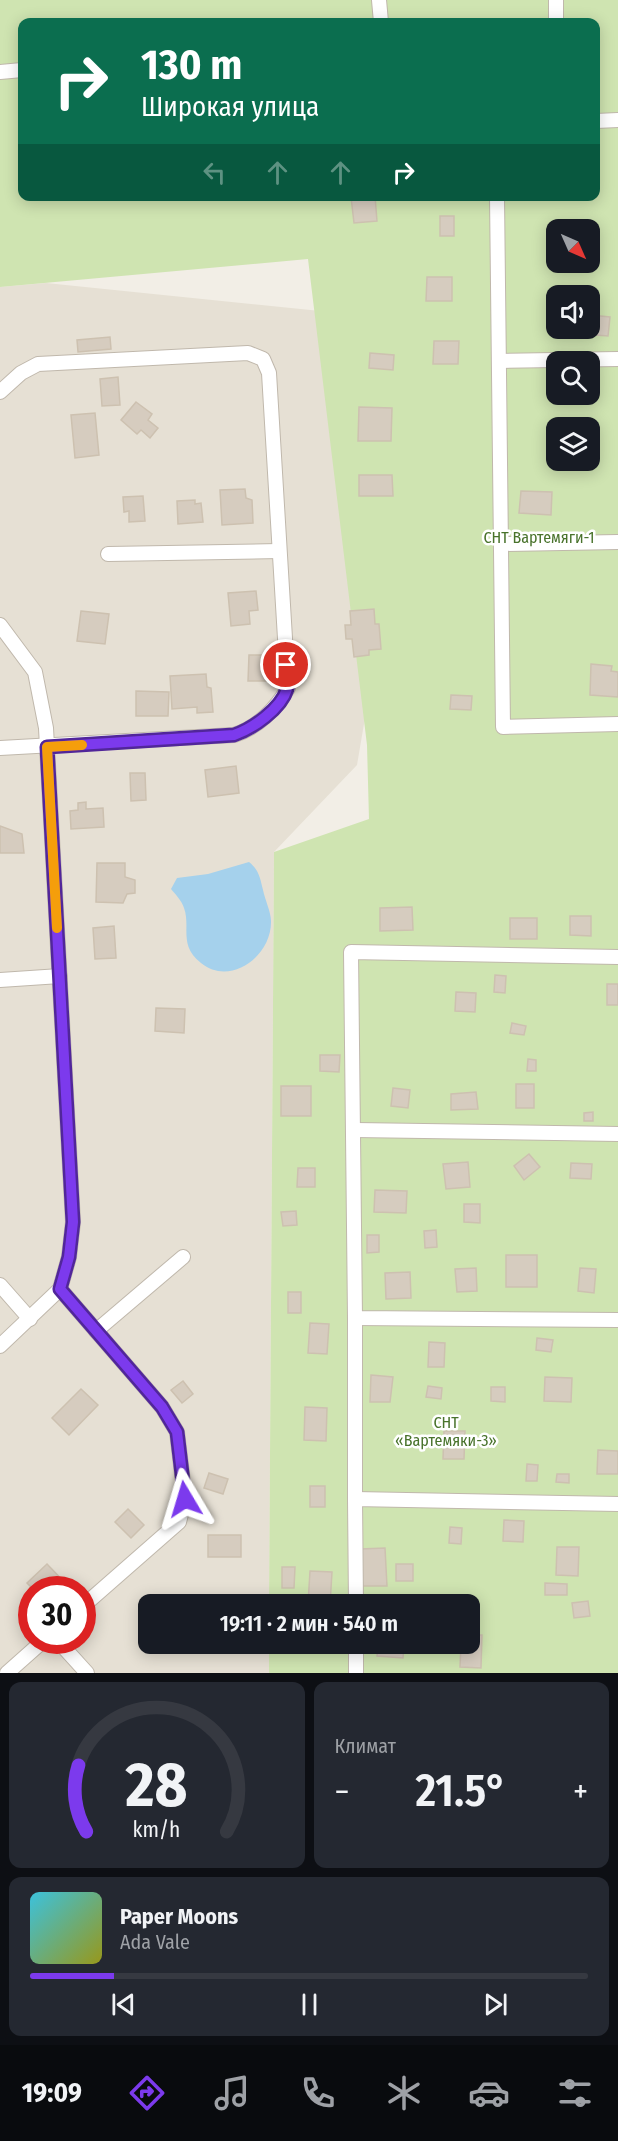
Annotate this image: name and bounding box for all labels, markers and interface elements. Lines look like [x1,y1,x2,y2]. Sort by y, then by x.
text: 130 m [141,40,242,90]
icon: right [42,42,120,120]
text: Широкая улица [141,91,319,123]
icon: left [198,156,231,189]
icon: ahead [261,156,294,189]
icon: ahead [324,156,357,189]
icon: right [387,156,420,189]
north arrow [546,219,600,273]
map controls [546,219,600,471]
button: sound [546,285,600,339]
button: search [546,351,600,405]
button: layers [546,417,600,471]
park label: СНТ Вартемяги-1 [483,528,595,547]
pin [260,639,311,690]
icon: arrive [269,648,302,681]
park label: СНТ «Вартемяки-3» [395,1413,497,1450]
position arrow [153,1467,217,1531]
speed limit sign: 30 [18,1576,96,1654]
text: 19:11 · 2 мин · 540 m [220,1610,398,1637]
text: Климат [335,1734,396,1758]
text: 28 [125,1748,188,1823]
text: 21.5° [415,1764,507,1818]
text: − [335,1772,349,1812]
text: + [573,1772,588,1812]
text: km/h [133,1817,181,1843]
text: Paper Moons [120,1903,238,1930]
text: Ada Vale [120,1930,190,1954]
icon: previous [107,1988,140,2021]
icon: pause [293,1988,326,2021]
icon: next [479,1988,512,2021]
icon: directions [126,2072,168,2114]
icon: music [211,2072,253,2114]
icon: phone [297,2072,339,2114]
icon: climate [383,2072,425,2114]
icon: car [468,2072,510,2114]
icon: filters [554,2072,596,2114]
text: 19:09 [22,2077,82,2109]

